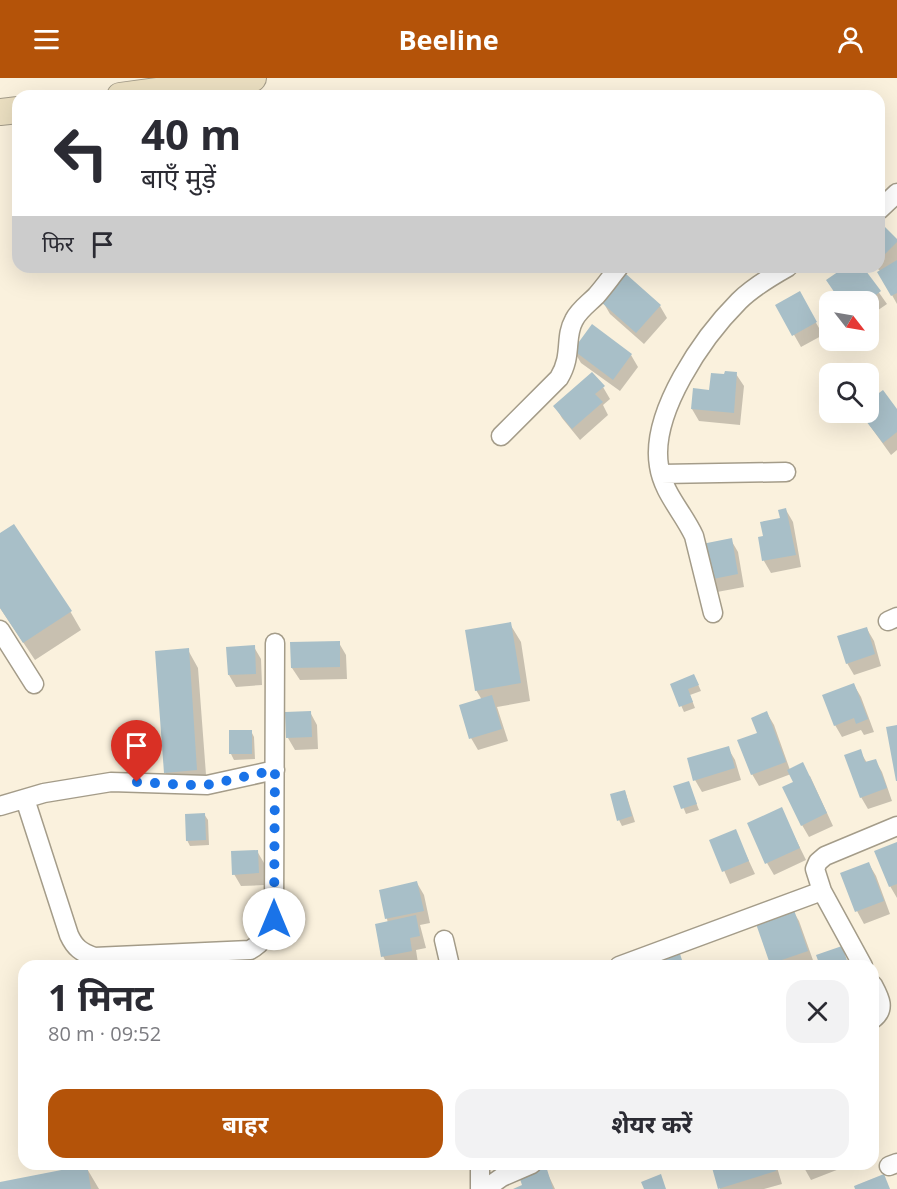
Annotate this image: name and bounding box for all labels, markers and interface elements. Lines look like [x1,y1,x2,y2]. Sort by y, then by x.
text: Beeline [398,21,499,58]
icon: menu [30,23,63,56]
icon: person [834,23,867,56]
text: 40 m [141,105,241,162]
icon: left [42,114,120,192]
text: बाएँ मुड़ें [141,159,216,196]
text: फिर [42,228,74,258]
icon: arrive [86,228,119,261]
north arrow [819,291,879,351]
map controls [819,291,879,423]
button: search [819,363,879,423]
pin [111,720,162,782]
icon: arrive [120,729,153,762]
position arrow [242,887,306,951]
text: 1 मिनट [48,973,154,1022]
button: close [786,980,849,1043]
text: 80 m · 09:52 [48,1020,161,1047]
button: बाहर [48,1089,443,1158]
button: शेयर करें [455,1089,849,1158]

